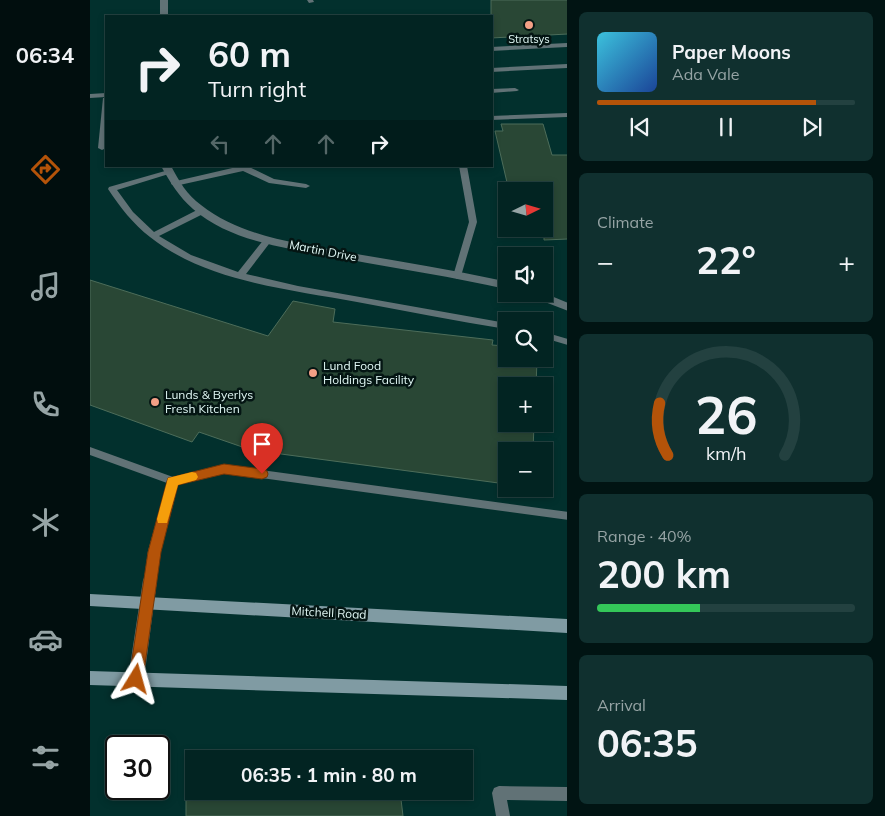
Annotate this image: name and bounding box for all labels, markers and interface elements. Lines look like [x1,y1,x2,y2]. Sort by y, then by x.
marker: Stratsys [523,19,535,31]
text: 60 m [208,32,291,76]
place label: Stratsys [508,32,550,46]
icon: right [125,35,190,100]
text: Paper Moons [672,40,791,64]
text: 06:34 [16,41,74,69]
text: Ada Vale [672,64,739,84]
text: Turn right [208,75,306,103]
icon: previous [626,113,654,141]
icon: pause [712,113,740,141]
icon: next [798,113,826,141]
icon: left [206,130,234,158]
icon: ahead [259,130,287,158]
icon: ahead [312,130,340,158]
icon: right [365,130,393,158]
icon: directions [28,152,63,187]
north arrow [498,182,552,238]
map controls [498,182,553,497]
text: Climate [597,212,653,232]
text: 22° [696,236,756,284]
street label: Martin Drive [288,237,358,264]
text: − [597,244,614,279]
text: + [838,244,855,279]
button: sound [498,247,553,302]
icon: music [28,269,63,304]
button: search [498,312,553,367]
place label: Lund Food Holdings Facility [323,358,415,387]
marker: Lund Food Holdings Facility [307,367,319,379]
button: + [498,377,553,432]
text: 26 [695,382,757,447]
icon: phone [28,387,63,422]
place label: Lunds & Byerlys Fresh Kitchen [165,387,253,416]
marker: Lunds & Byerlys Fresh Kitchen [149,396,161,408]
pin [241,423,283,474]
icon: arrive [248,430,276,458]
button: − [498,442,553,497]
text: km/h [706,442,746,464]
icon: climate [28,505,63,540]
text: Range · 40% [597,526,692,546]
text: 200 km [597,550,731,598]
street label: Mitchell Road [291,603,367,622]
icon: car [28,622,63,657]
position arrow [109,652,161,704]
text: Arrival [597,695,646,715]
text: 06:35 [597,719,698,767]
speed limit sign: 30 [105,735,170,800]
icon: filters [28,740,63,775]
text: 06:35 · 1 min · 80 m [241,763,417,787]

